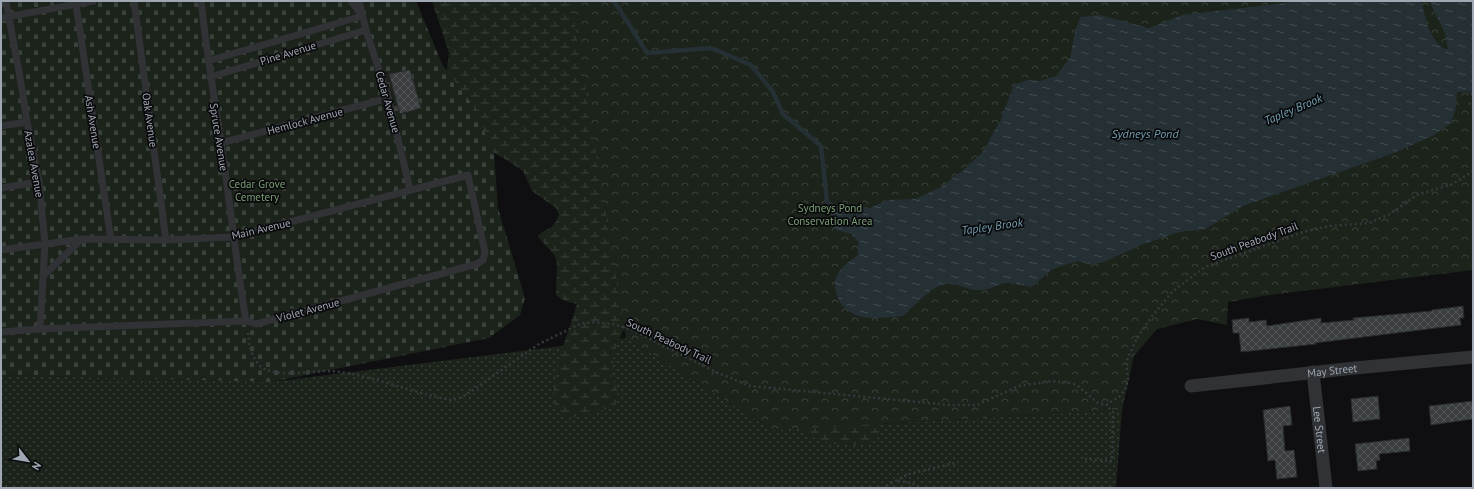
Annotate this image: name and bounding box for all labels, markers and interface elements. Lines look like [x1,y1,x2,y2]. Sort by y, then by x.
street label: Pine Avenue [258,38,318,68]
street label: Cedar Avenue [373,70,404,135]
water label: Tapley Brook [1262,90,1325,128]
street label: Oak Avenue [139,92,161,149]
street label: Ash Avenue [82,94,104,150]
street label: Spruce Avenue [207,102,231,172]
street label: Hemlock Avenue [266,104,345,138]
water label: Sydneys Pond [1111,126,1179,141]
street label: Azalea Avenue [21,129,47,199]
park label: Cedar Grove Cemetery [229,177,286,204]
park label: Sydneys Pond Conservation Area [788,201,872,228]
water label: Tapley Brook [960,214,1024,238]
street label: Main Avenue [230,215,292,243]
street label: South Peabody Trail [1208,218,1301,263]
street label: Violet Avenue [274,295,341,325]
street label: South Peabody Trail [624,315,715,367]
street label: May Street [1307,361,1358,380]
street label: Lee Street [1310,405,1329,454]
north arrow [8,441,48,481]
text: N [29,459,44,473]

